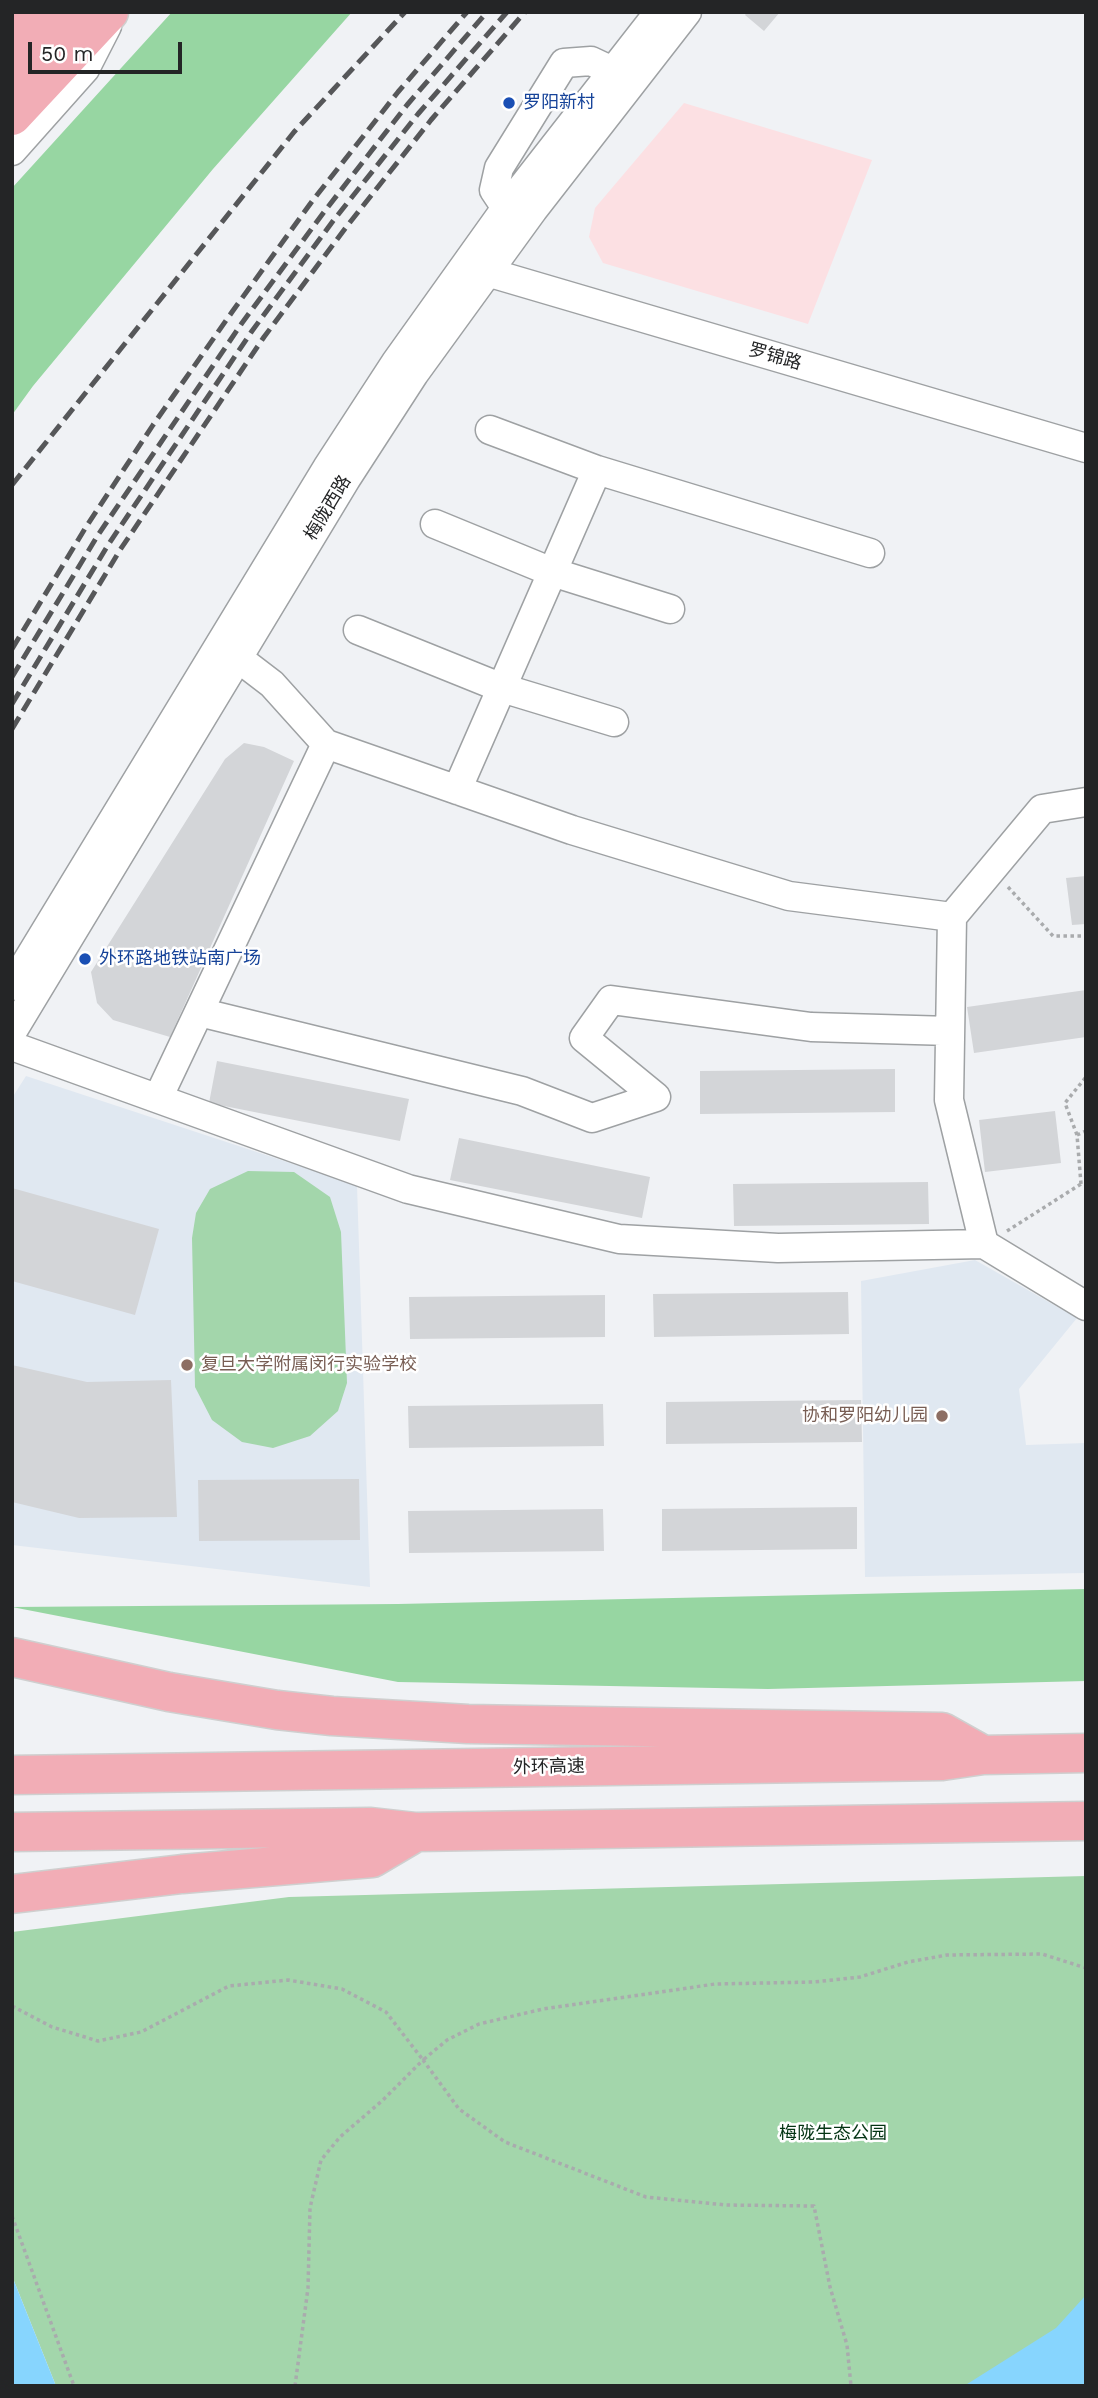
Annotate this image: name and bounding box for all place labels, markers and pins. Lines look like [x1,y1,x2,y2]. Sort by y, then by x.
place label: 罗阳新村 [523,92,595,114]
marker: 罗阳新村 [501,95,517,111]
place label: 外环路地铁站南广场 [99,948,261,970]
marker: 外环路地铁站南广场 [77,951,93,967]
place label: 复旦大学附属闵行实验学校 [201,1354,417,1376]
marker: 复旦大学附属闵行实验学校 [179,1357,195,1373]
place label: 协和罗阳幼儿园 [802,1405,928,1427]
marker: 协和罗阳幼儿园 [934,1408,950,1424]

